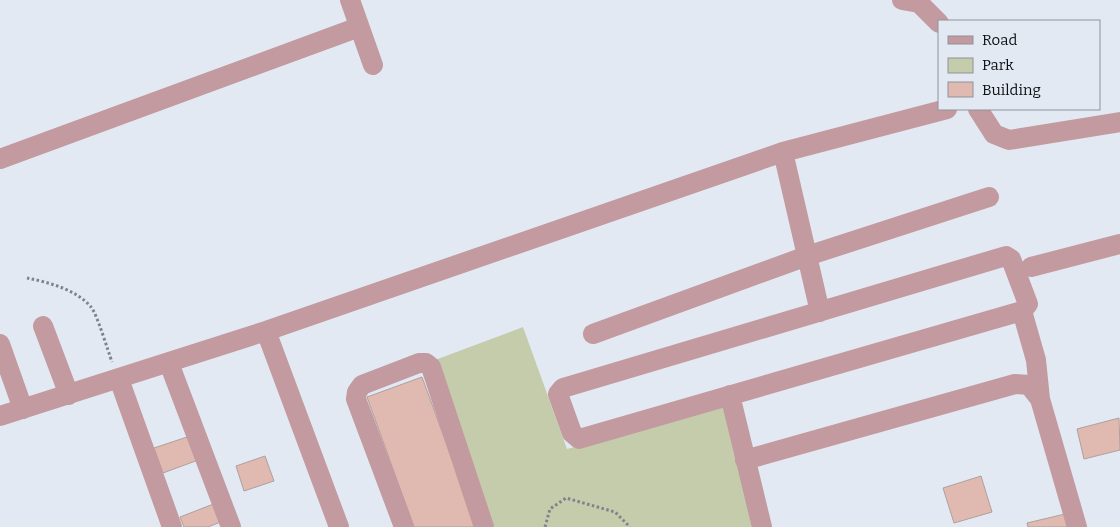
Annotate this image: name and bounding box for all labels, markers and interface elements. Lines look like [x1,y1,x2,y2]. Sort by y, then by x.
legend [938,20,1100,110]
text: Road [982,31,1017,49]
text: Park [982,56,1014,74]
text: Building [982,81,1041,99]

